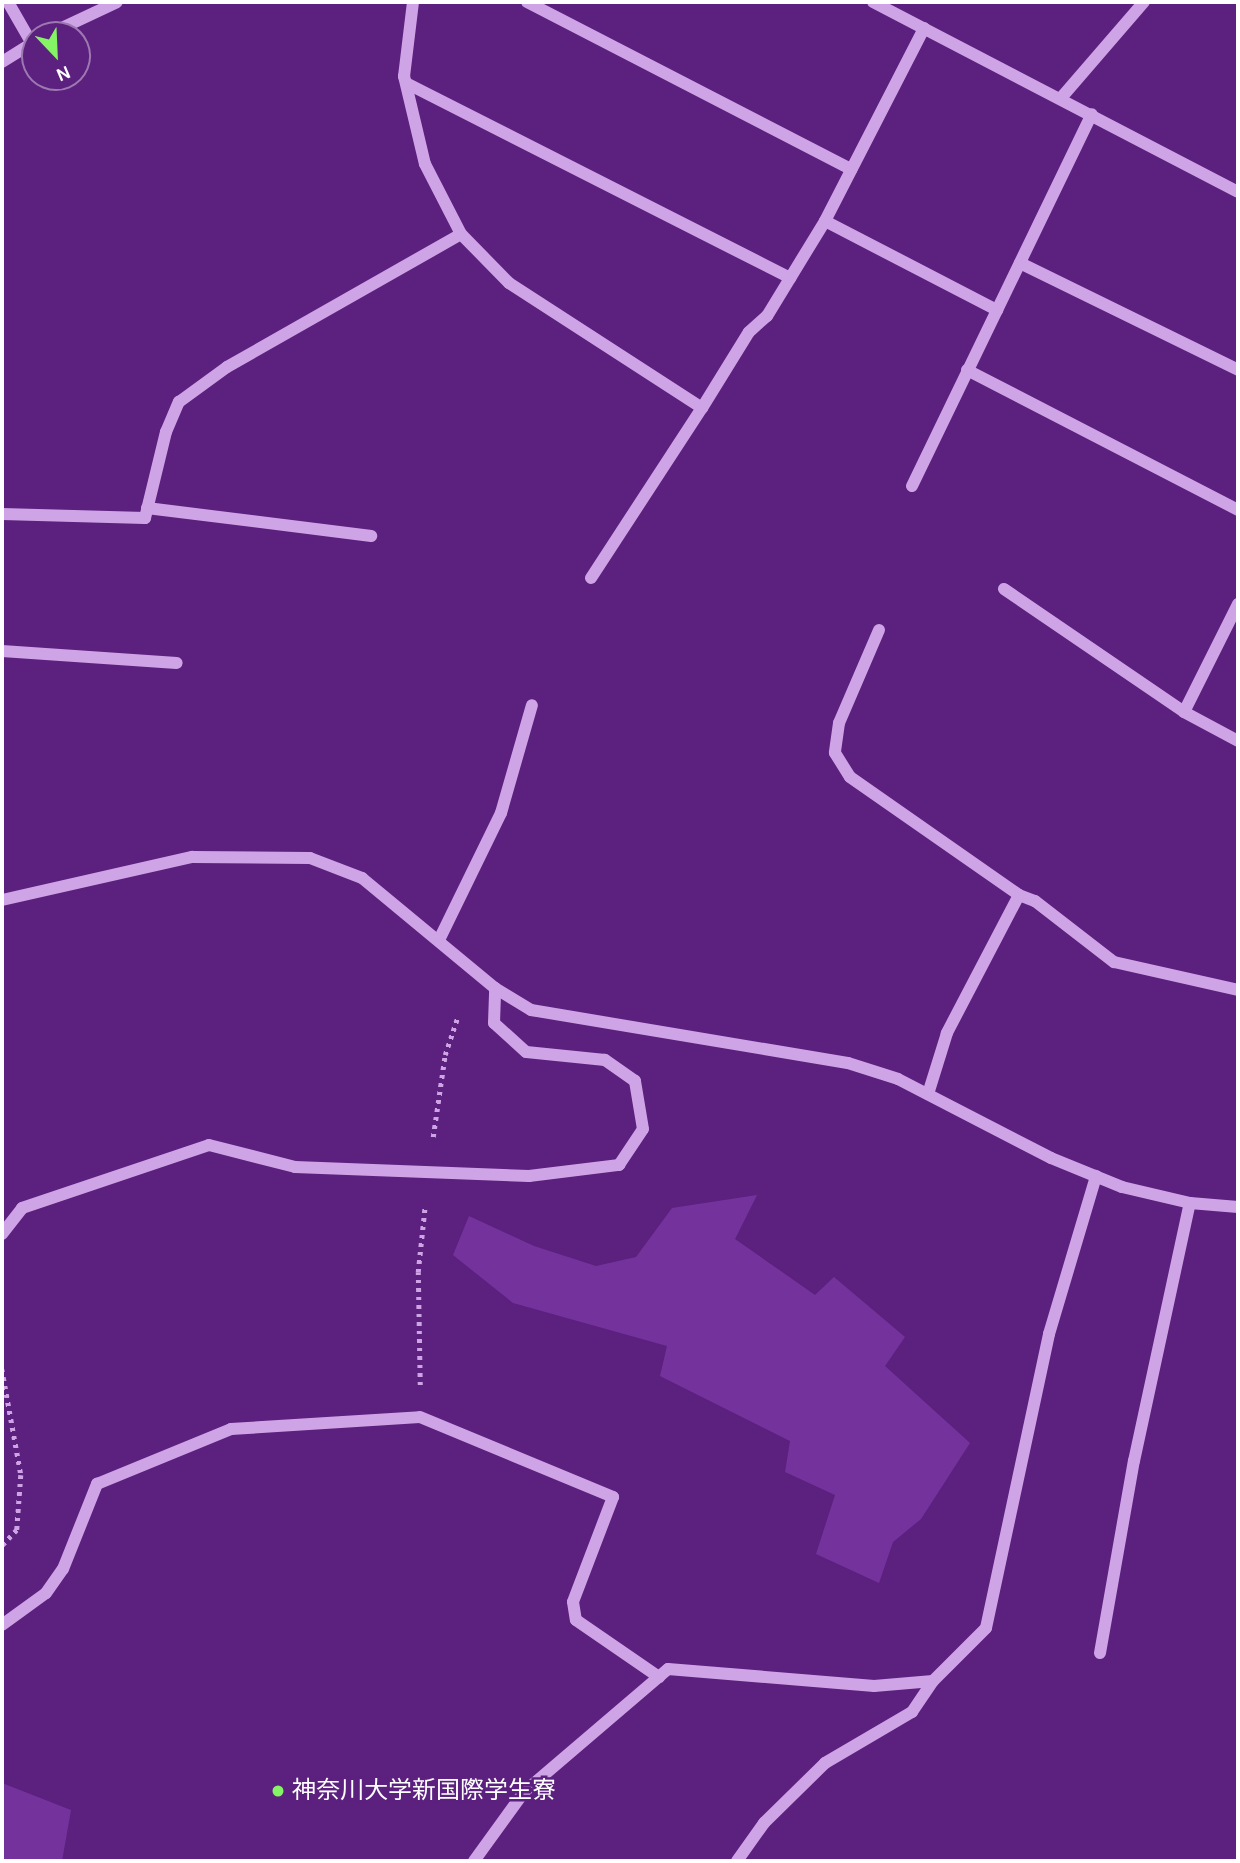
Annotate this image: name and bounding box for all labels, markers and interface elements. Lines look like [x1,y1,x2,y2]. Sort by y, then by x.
north arrow [21,21,91,91]
text: N [53,61,74,86]
place label: 神奈川大学新国際学生寮 [292,1777,556,1805]
marker: 神奈川大学新国際学生寮 [270,1783,286,1799]

